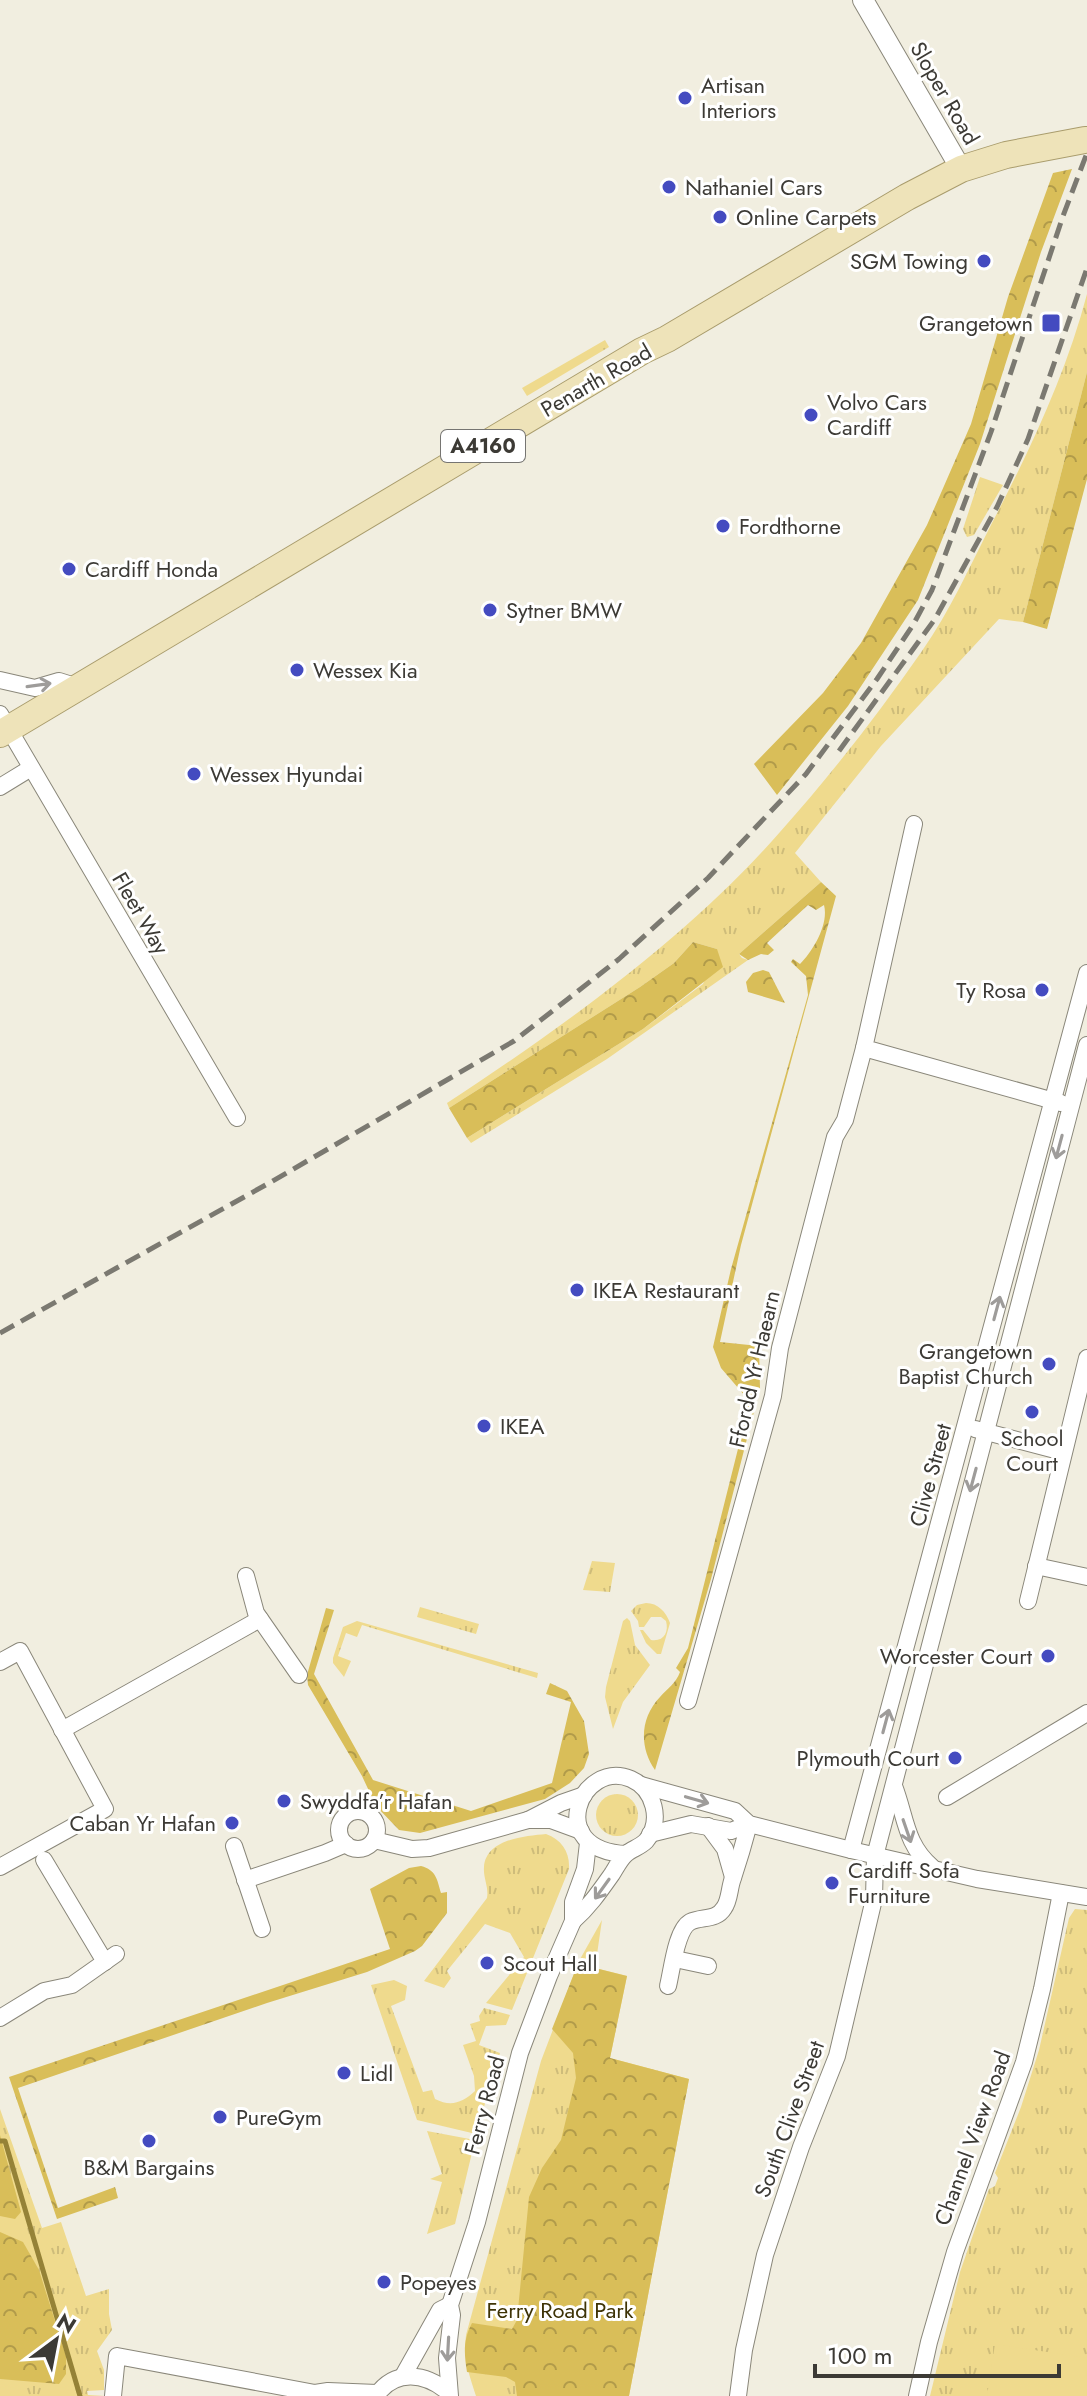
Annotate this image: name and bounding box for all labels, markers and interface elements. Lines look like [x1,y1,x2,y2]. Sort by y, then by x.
street label: Sloper Road [902,35,988,151]
place label: Artisan Interiors [701,69,776,126]
marker: Artisan Interiors [676,89,694,107]
place label: Nathaniel Cars [685,171,823,203]
marker: Nathaniel Cars [660,178,678,196]
place label: Online Carpets [736,201,877,233]
marker: Online Carpets [711,208,729,226]
place label: SGM Towing [850,245,968,277]
marker: SGM Towing [975,252,993,270]
place label: Grangetown [919,307,1033,339]
marker: Grangetown [1040,312,1062,334]
street label: Penarth Road [535,335,657,425]
place label: Volvo Cars Cardiff [827,386,927,443]
marker: Volvo Cars Cardiff [802,406,820,424]
road number: A4160 [441,430,525,462]
place label: Fordthorne [739,510,841,542]
marker: Fordthorne [714,517,732,535]
place label: Cardiff Honda [85,553,218,585]
marker: Cardiff Honda [60,560,78,578]
place label: Sytner BMW [506,594,622,626]
marker: Sytner BMW [481,601,499,619]
place label: Wessex Kia [313,654,418,686]
marker: Wessex Kia [288,661,306,679]
one-way arrow [26,677,52,692]
place label: Wessex Hyundai [210,758,363,790]
marker: Wessex Hyundai [185,765,203,783]
street label: Fleet Way [105,866,178,960]
place label: Ty Rosa [956,974,1026,1006]
marker: Ty Rosa [1033,981,1051,999]
one-way arrow [1051,1134,1066,1160]
place label: IKEA Restaurant [593,1274,740,1306]
marker: IKEA Restaurant [568,1281,586,1299]
street label: Ffordd Yr Haearn [720,1287,788,1451]
one-way arrow [991,1295,1006,1321]
place label: Grangetown Baptist Church [898,1335,1033,1392]
marker: Grangetown Baptist Church [1040,1355,1058,1373]
marker: School Court [1023,1403,1041,1421]
place label: IKEA [500,1410,545,1442]
marker: IKEA [475,1417,493,1435]
street label: Clive Street [901,1419,959,1530]
place label: School Court [1000,1422,1064,1479]
one-way arrow [964,1466,979,1492]
place label: Worcester Court [880,1640,1033,1672]
marker: Worcester Court [1039,1647,1057,1665]
one-way arrow [880,1709,895,1735]
place label: Plymouth Court [797,1742,940,1774]
marker: Plymouth Court [946,1749,964,1767]
place label: Swyddfa’r Hafan [300,1785,452,1817]
marker: Swyddfa’r Hafan [275,1792,293,1810]
one-way arrow [684,1793,710,1808]
place label: Caban Yr Hafan [70,1807,216,1839]
marker: Caban Yr Hafan [223,1814,241,1832]
one-way arrow [900,1818,915,1843]
place label: Cardiff Sofa Furniture [848,1854,960,1911]
marker: Cardiff Sofa Furniture [823,1874,841,1892]
one-way arrow [593,1878,610,1899]
place label: Scout Hall [503,1947,597,1979]
marker: Scout Hall [478,1954,496,1972]
street label: South Clive Street [746,2035,832,2202]
street label: Channel View Road [926,2046,1018,2230]
street label: Ferry Road [455,2052,513,2158]
place label: Lidl [360,2057,393,2089]
marker: Lidl [335,2064,353,2082]
place label: PureGym [236,2101,322,2133]
marker: PureGym [211,2108,229,2126]
marker: B&M Bargains [140,2132,158,2150]
place label: B&M Bargains [84,2151,215,2183]
place label: Popeyes [400,2266,477,2298]
marker: Popeyes [375,2273,393,2291]
park label: Ferry Road Park [487,2294,634,2326]
north arrow [16,2300,96,2380]
text: N [51,2305,82,2341]
scale bar [815,2328,1059,2378]
one-way arrow [440,2335,455,2362]
text: 100 m [827,2338,893,2373]

